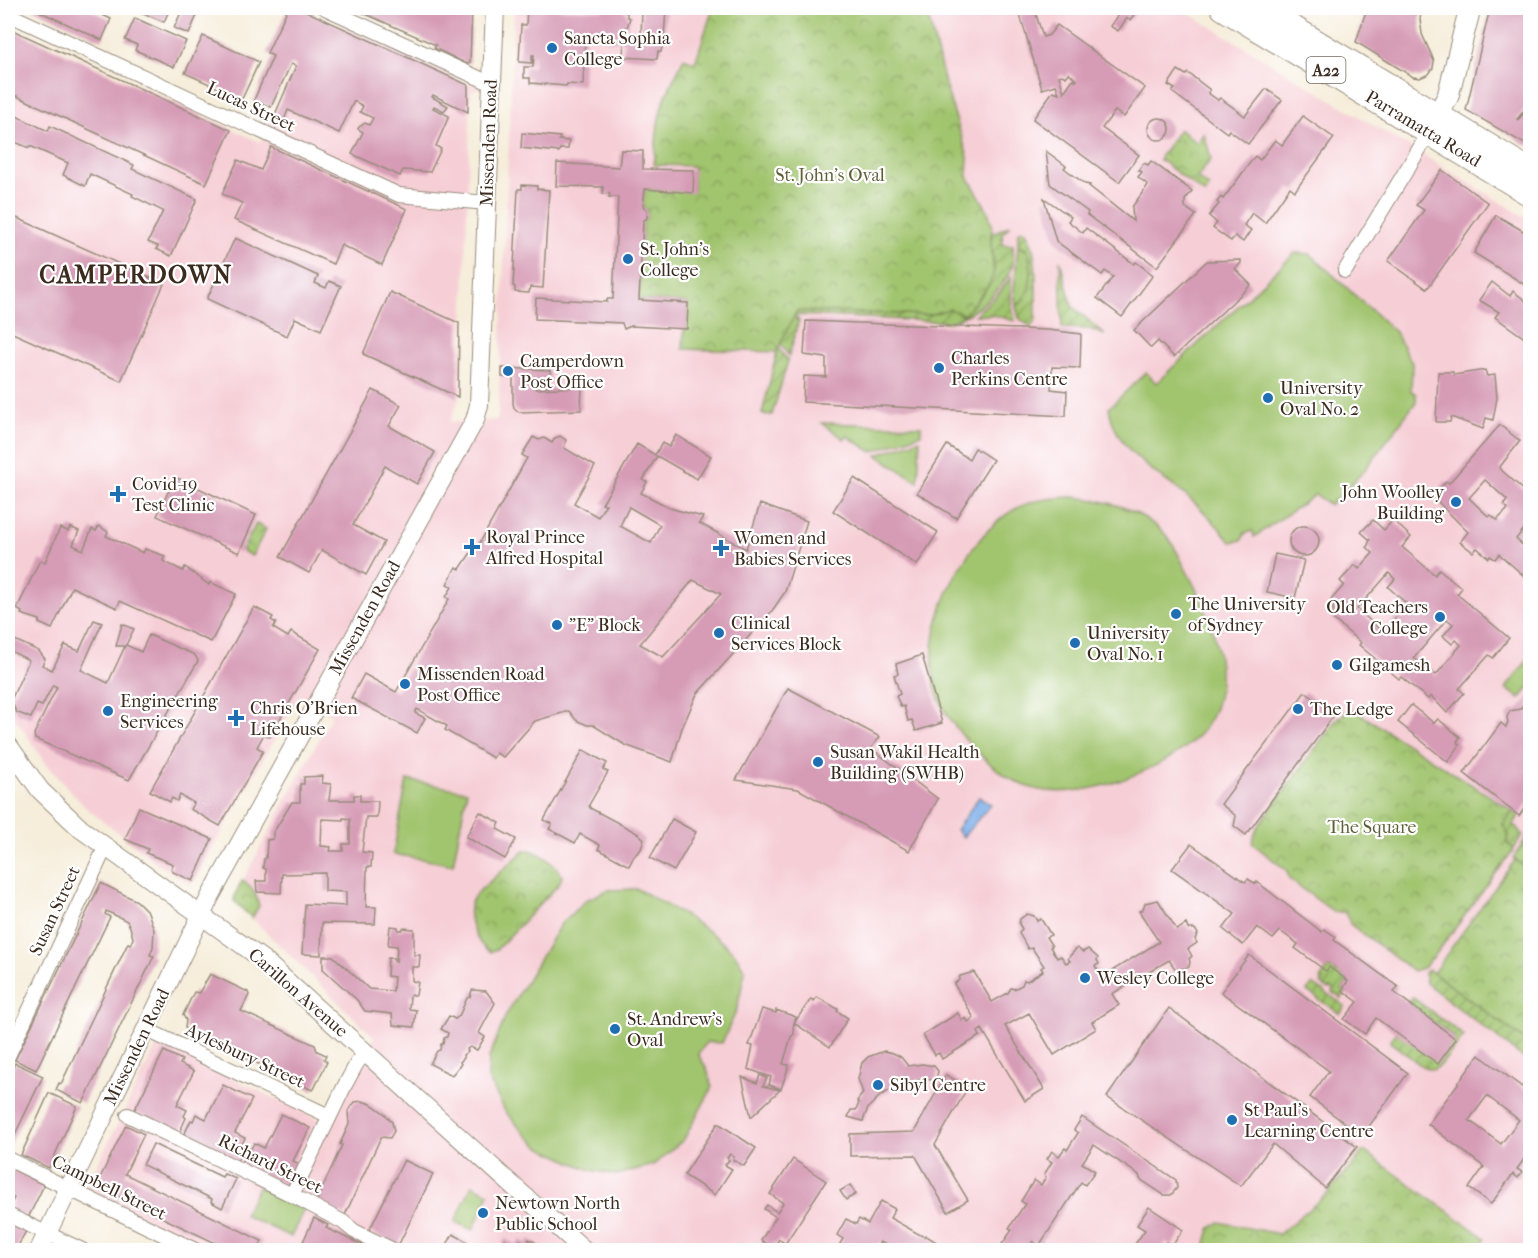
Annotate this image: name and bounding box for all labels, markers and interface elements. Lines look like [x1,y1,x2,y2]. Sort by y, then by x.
place label: Sancta Sophia College [564,28,671,70]
marker: Sancta Sophia College [545,41,559,55]
road number: A22 [1306,57,1346,83]
street label: Lucas Street [203,77,299,137]
street label: Missenden Road [476,79,502,207]
street label: Parramatta Road [1361,86,1485,172]
park label: St. John's Oval [775,165,885,186]
place label: St. John's College [640,239,710,281]
marker: St. John's College [621,252,635,266]
district label: CAMPERDOWN [39,261,233,289]
place label: Charles Perkins Centre [951,348,1068,390]
place label: Camperdown Post Office [520,351,624,393]
marker: Charles Perkins Centre [932,361,946,375]
marker: Camperdown Post Office [501,364,515,378]
place label: University Oval No. 2 [1280,378,1364,420]
marker: University Oval No. 2 [1261,391,1275,405]
place label: Covid-19 Test Clinic [132,474,215,516]
place label: John Woolley Building [1340,482,1445,524]
marker: Covid-19 Test Clinic [109,485,127,503]
marker: John Woolley Building [1449,495,1463,509]
place label: Royal Prince Alfred Hospital [485,527,603,569]
place label: Women and Babies Services [733,528,852,570]
marker: Royal Prince Alfred Hospital [463,538,481,556]
marker: Women and Babies Services [712,539,730,557]
street label: Missenden Road [325,557,405,679]
place label: The University of Sydney [1188,594,1307,636]
place label: Old Teachers College [1326,597,1428,639]
marker: The University of Sydney [1169,607,1183,621]
marker: Old Teachers College [1433,610,1447,624]
place label: Clinical Services Block [731,613,842,655]
place label: "E" Block [569,615,641,636]
marker: "E" Block [550,618,564,632]
place label: University Oval No. 1 [1087,623,1171,665]
marker: Clinical Services Block [712,626,726,640]
marker: University Oval No. 1 [1068,636,1082,650]
place label: Gilgamesh [1349,655,1430,676]
marker: Gilgamesh [1330,658,1344,672]
place label: Missenden Road Post Office [417,664,545,706]
marker: Missenden Road Post Office [398,677,412,691]
place label: Engineering Services [120,691,218,733]
place label: Chris O'Brien Lifehouse [250,698,358,740]
place label: The Ledge [1310,699,1394,720]
marker: The Ledge [1291,702,1305,716]
marker: Engineering Services [101,704,115,718]
marker: Chris O'Brien Lifehouse [227,709,245,727]
place label: Susan Wakil Health Building (SWHB) [830,742,980,784]
marker: Susan Wakil Health Building (SWHB) [811,755,825,769]
park label: The Square [1328,817,1417,838]
street label: Susan Street [25,862,85,959]
street label: Carillon Avenue [244,944,352,1042]
place label: Wesley College [1096,968,1214,989]
marker: Wesley College [1078,971,1092,985]
street label: Missenden Road [100,985,174,1109]
place label: St. Andrew's Oval [627,1009,723,1051]
street label: Aylesbury Street [181,1019,308,1093]
marker: St. Andrew's Oval [608,1022,622,1036]
place label: Sibyl Centre [890,1075,986,1096]
marker: Sibyl Centre [871,1078,885,1092]
place label: St Paul's Learning Centre [1244,1100,1374,1142]
marker: St Paul's Learning Centre [1225,1113,1239,1127]
street label: Richard Street [215,1130,326,1198]
street label: Campbell Street [48,1151,170,1225]
place label: Newtown North Public School [495,1193,620,1235]
marker: Newtown North Public School [476,1206,490,1220]

